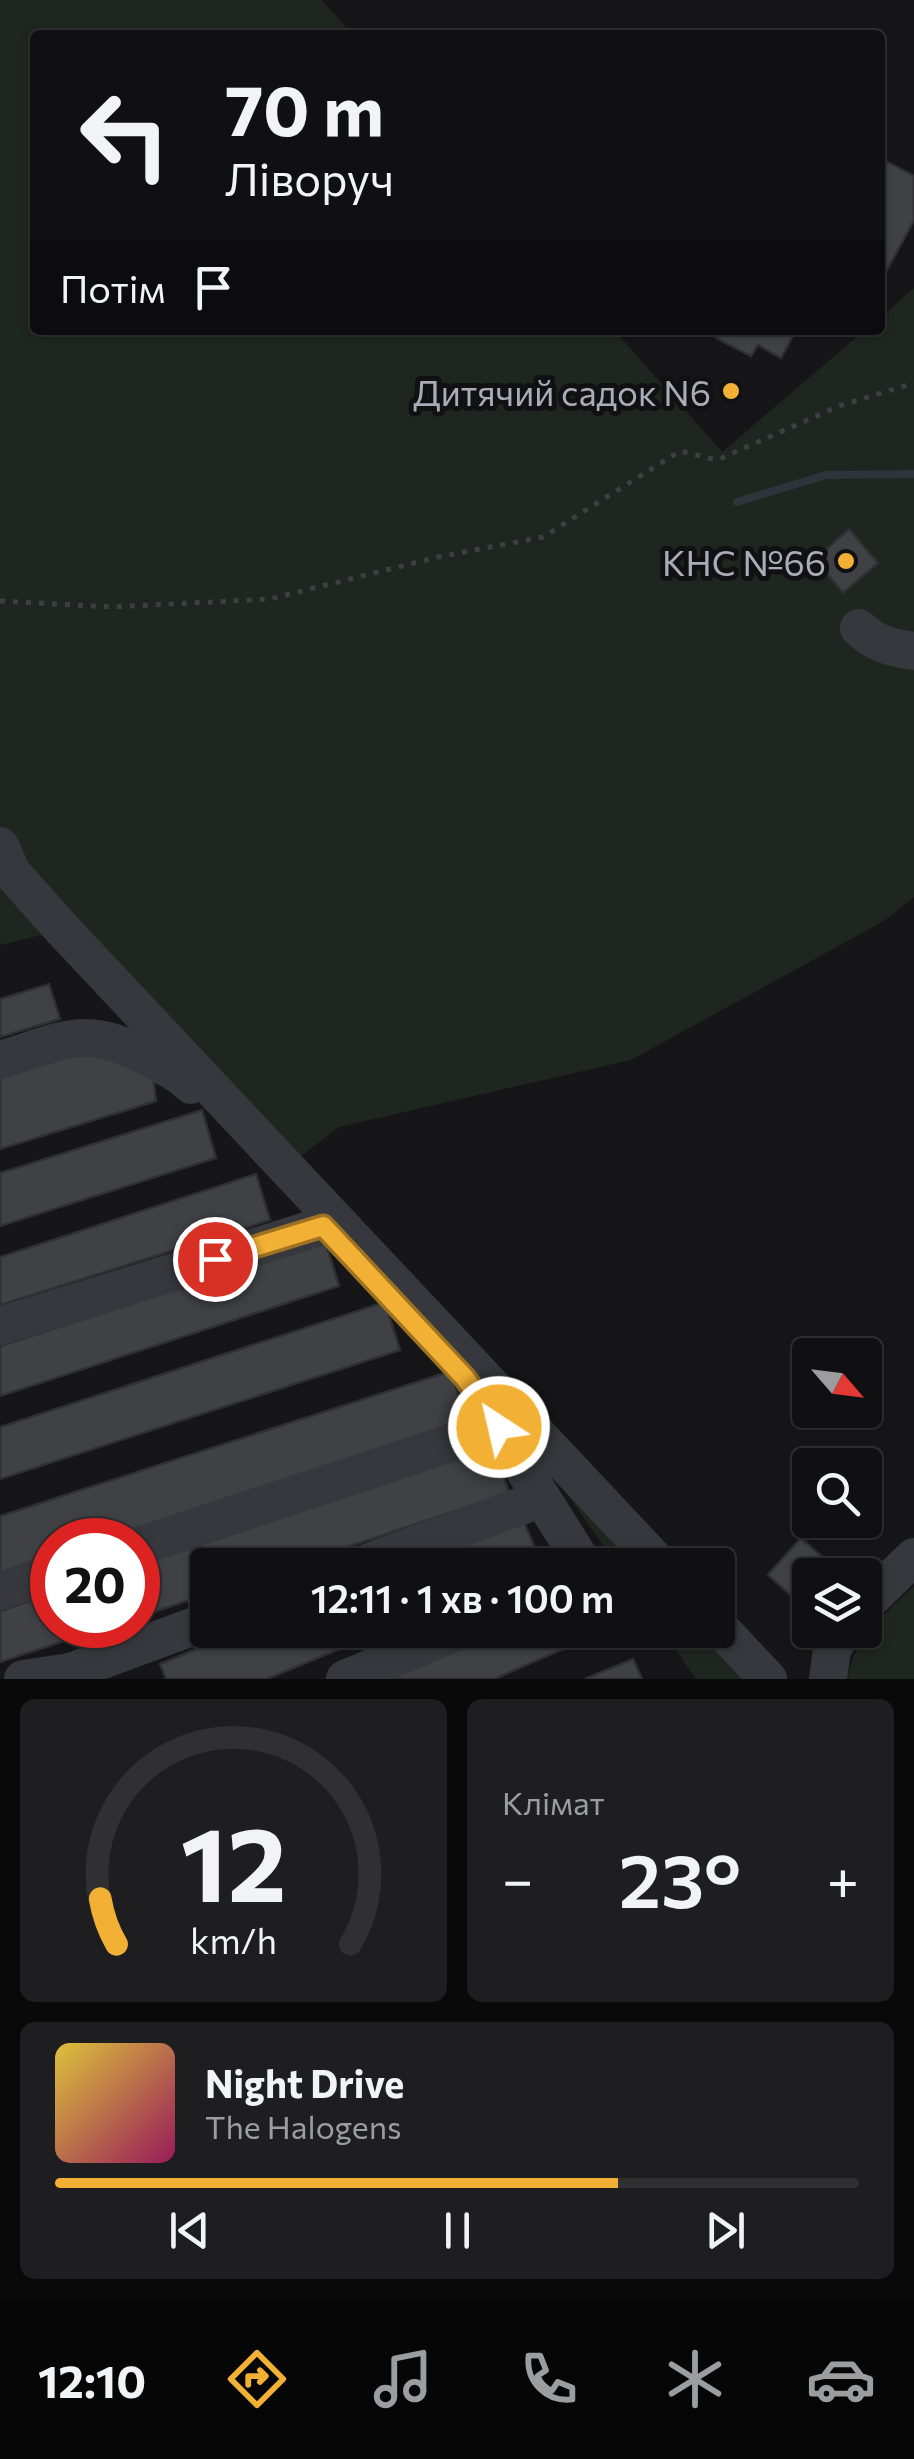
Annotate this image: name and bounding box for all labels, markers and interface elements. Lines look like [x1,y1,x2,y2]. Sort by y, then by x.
text: 70 m [225,65,384,150]
icon: left [60,70,190,200]
text: Ліворуч [225,150,394,205]
icon: arrive [186,260,241,315]
text: Потім [60,264,166,311]
place label: Дитячий садок N6 [413,370,711,413]
marker: Дитячий садок N6 [720,380,742,402]
place label: КНС №66 [662,540,826,583]
marker: КНС №66 [835,550,857,572]
pin [173,1217,258,1302]
icon: arrive [188,1232,243,1287]
north arrow [792,1338,882,1428]
map controls [792,1338,882,1648]
position arrow [447,1375,551,1479]
button: search [792,1448,882,1538]
speed limit sign: 20 [30,1518,160,1648]
button: layers [792,1558,882,1648]
text: 12:11 · 1 хв · 100 m [311,1574,614,1621]
text: Клімат [502,1782,605,1822]
text: 12 [180,1796,287,1923]
text: 23° [619,1832,741,1923]
text: − [502,1844,533,1911]
text: + [827,1844,859,1911]
text: km/h [190,1918,277,1961]
text: Night Drive [205,2059,404,2106]
text: The Halogens [205,2106,402,2146]
icon: previous [162,2203,217,2258]
icon: pause [430,2203,485,2258]
icon: next [698,2203,753,2258]
icon: directions [222,2344,292,2414]
icon: music [368,2344,438,2414]
icon: phone [514,2344,584,2414]
icon: climate [660,2344,730,2414]
icon: car [806,2344,876,2414]
text: 12:10 [38,2352,146,2407]

